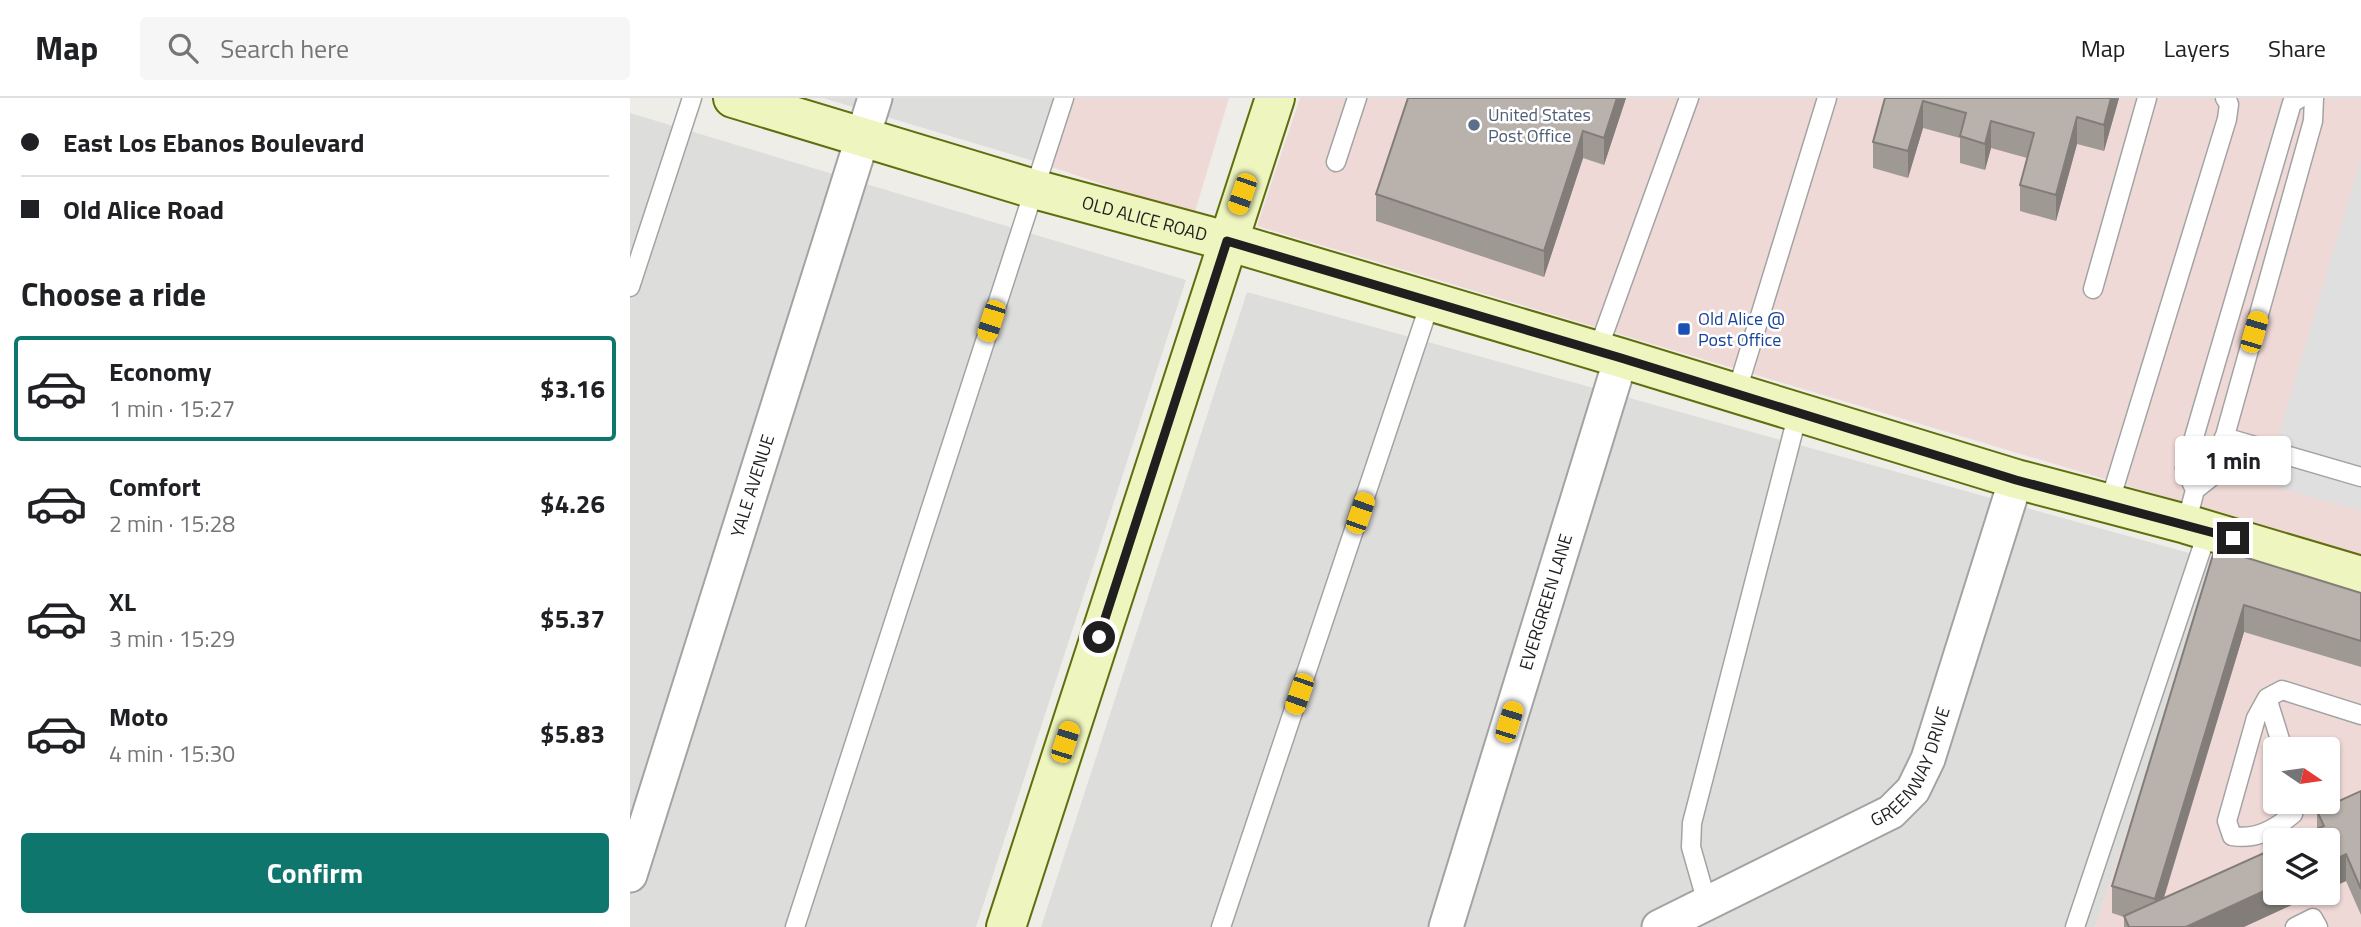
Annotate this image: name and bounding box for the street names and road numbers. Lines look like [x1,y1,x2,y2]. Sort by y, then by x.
street label: OLD ALICE ROAD [1079,189,1210,248]
street label: YALE AVENUE [723,431,781,541]
street label: EVERGREEN LANE [1512,530,1579,673]
street label: GREENWAY DRIVE [1866,703,1957,833]

